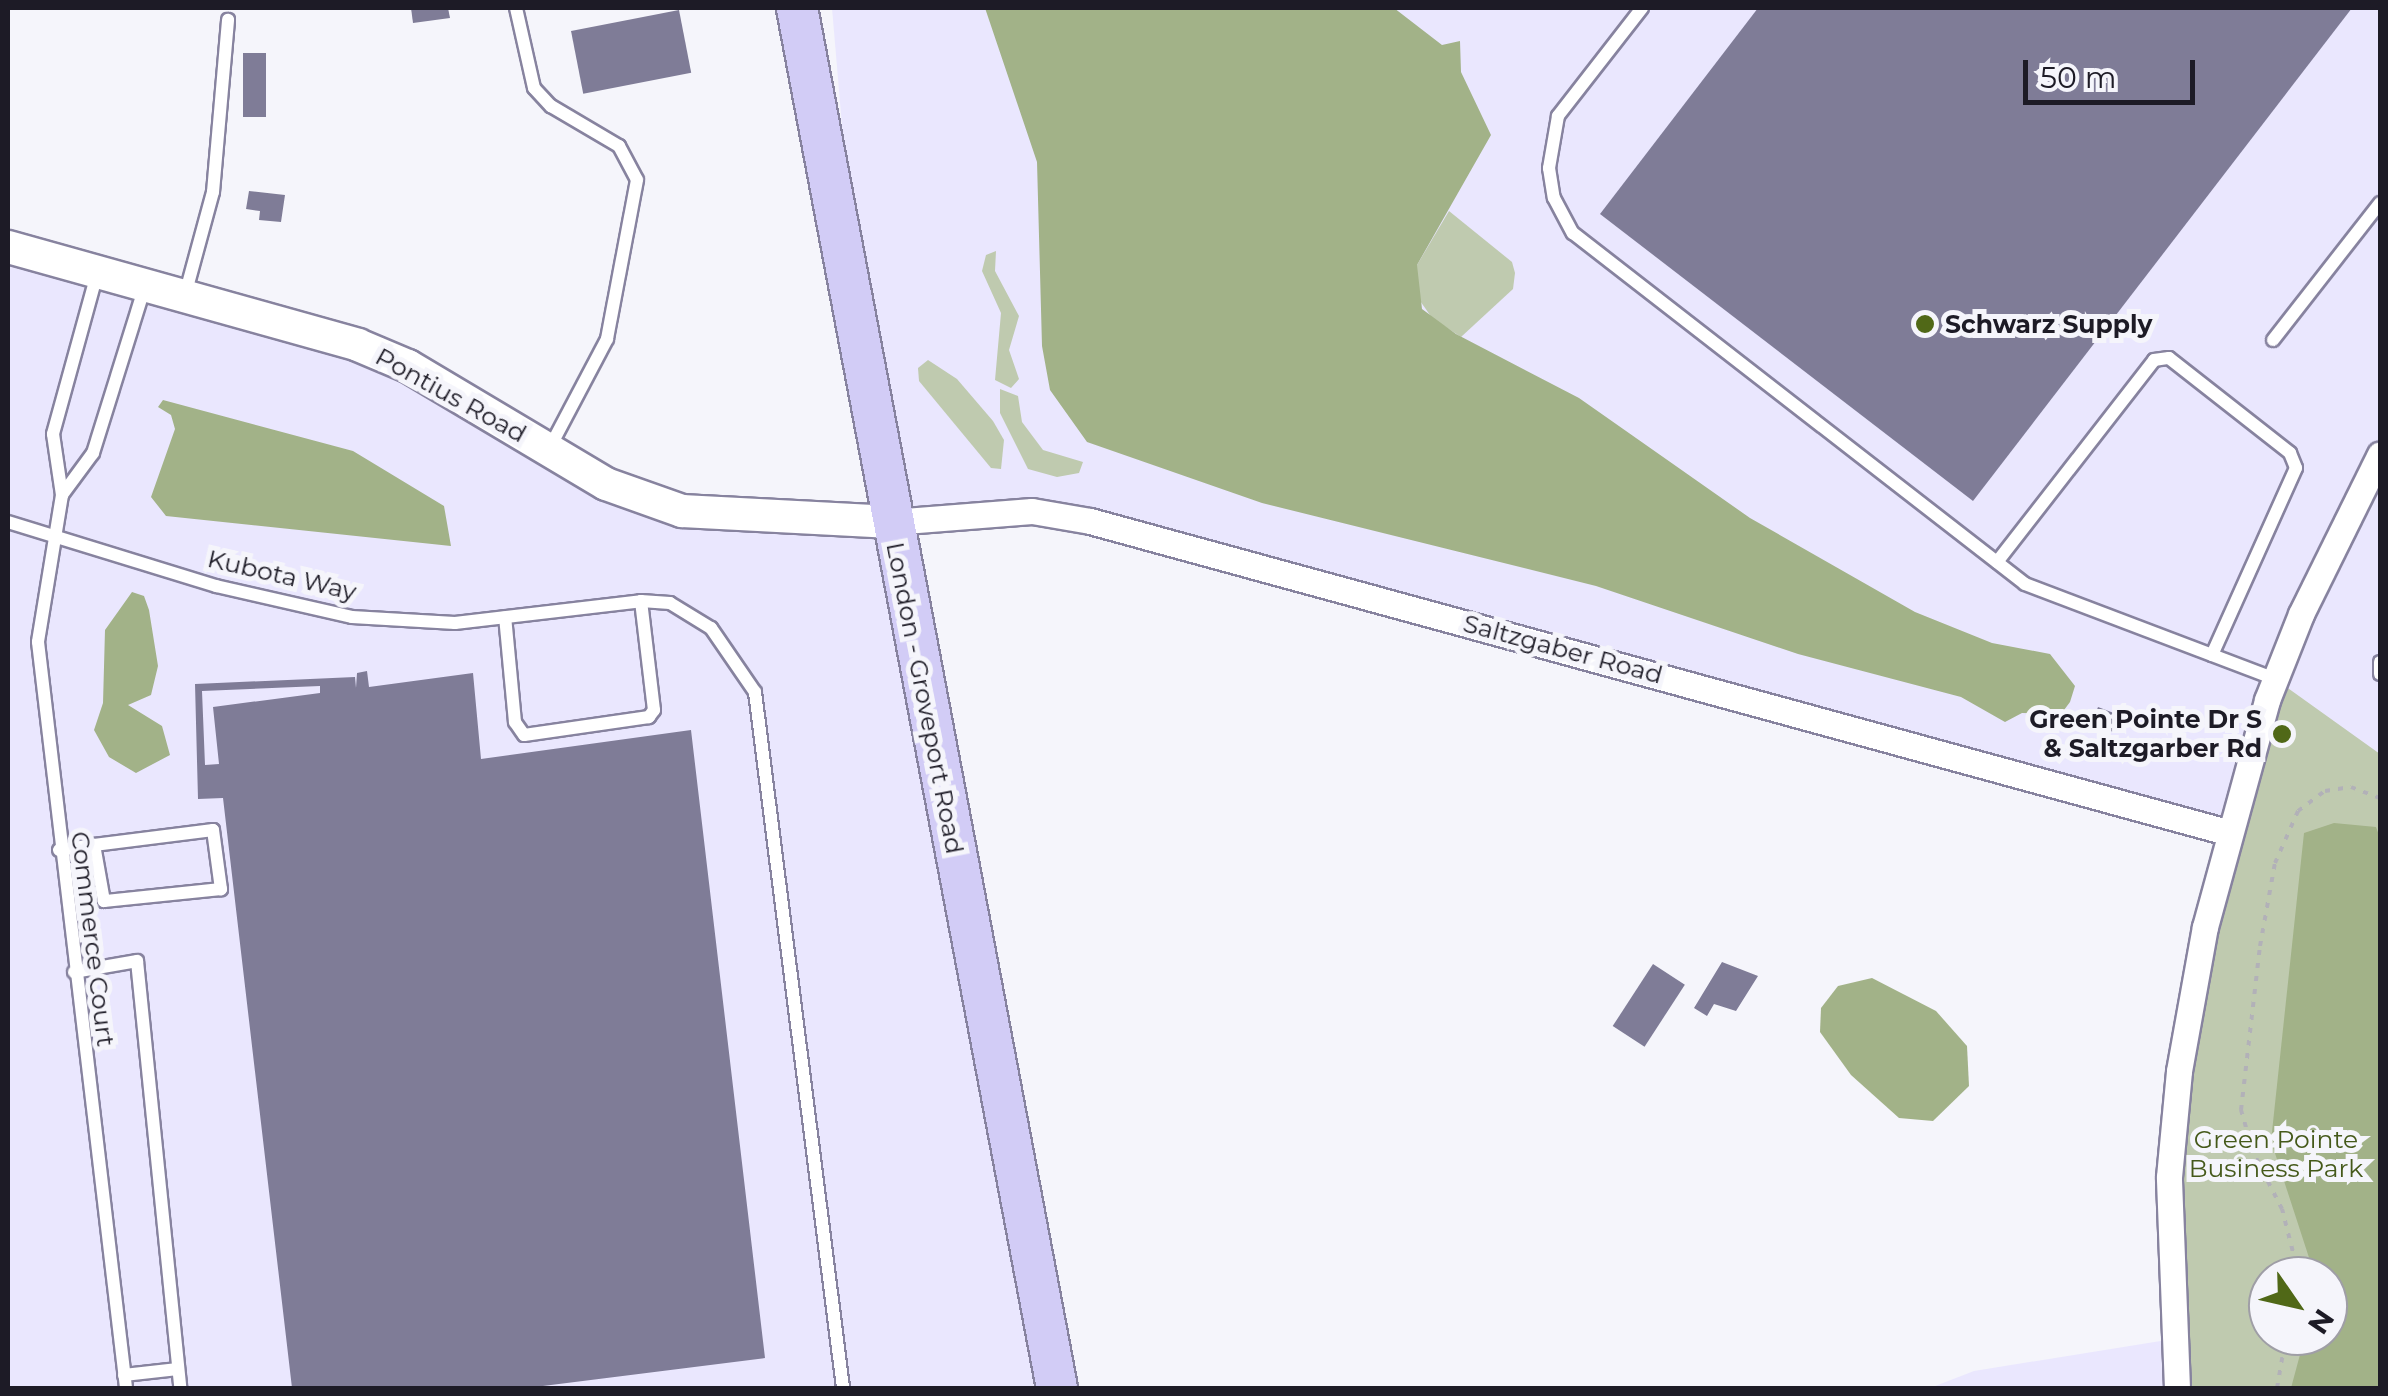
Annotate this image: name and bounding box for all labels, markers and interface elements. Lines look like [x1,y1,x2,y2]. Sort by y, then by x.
scale bar [2028,40,2200,102]
text: 50 m [2040,59,2117,96]
place label: Schwarz Supply [1945,309,2152,339]
marker: Schwarz Supply [1914,313,1936,335]
street label: Pontius Road [370,341,532,449]
street label: London - Groveport Road [880,540,970,856]
street label: Kubota Way [205,543,359,607]
street label: Saltzgaber Road [1460,608,1666,690]
place label: Green Pointe Dr S & Saltzgarber Rd [2029,705,2262,764]
marker: Green Pointe Dr S & Saltzgarber Rd [2271,723,2293,745]
street label: Commerce Court [65,830,121,1048]
park label: Green Pointe Business Park [2189,1125,2363,1184]
north arrow [2248,1256,2348,1356]
text: N [2301,1303,2342,1341]

